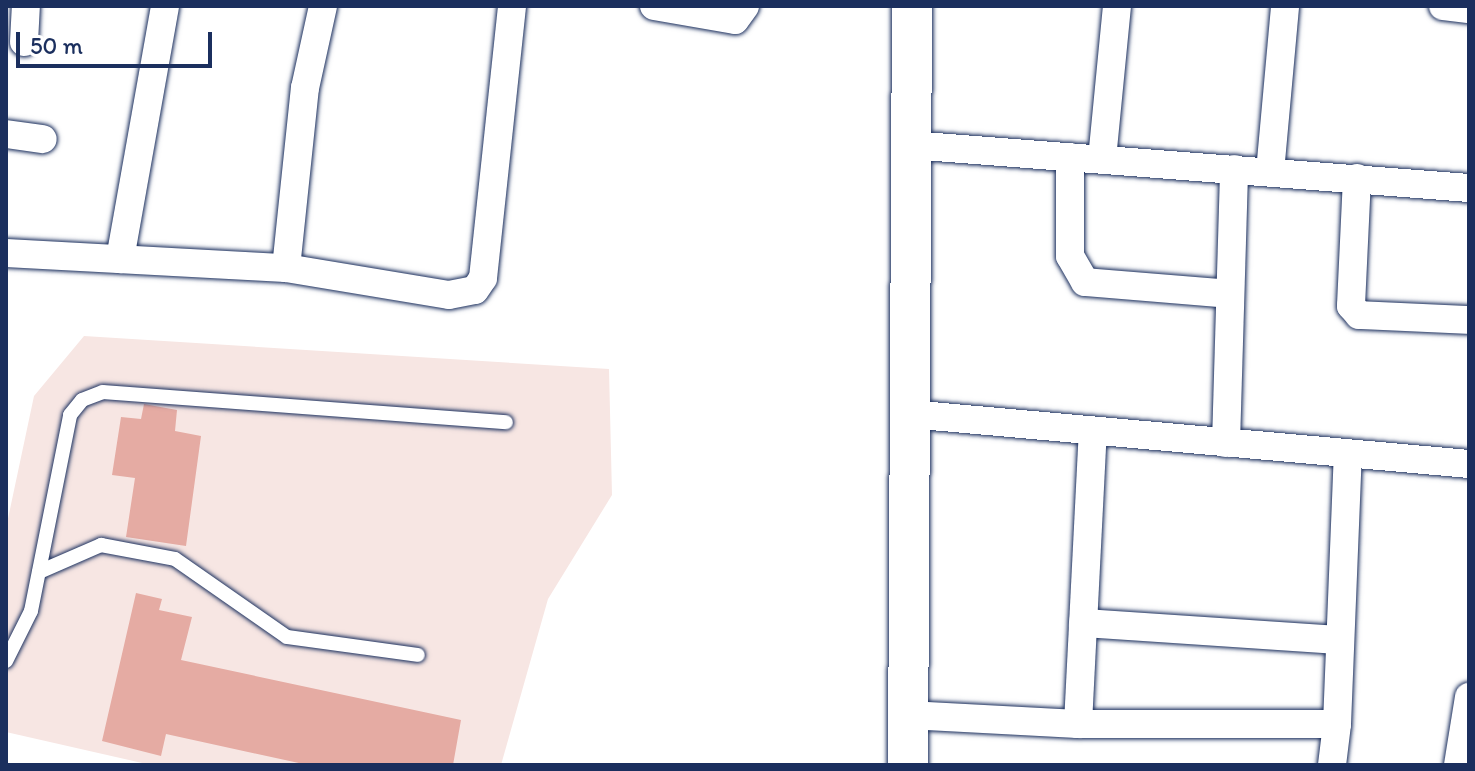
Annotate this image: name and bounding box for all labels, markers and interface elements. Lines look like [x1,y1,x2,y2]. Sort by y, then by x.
scale bar [20,16,216,66]
text: 50 m [30,31,83,60]

